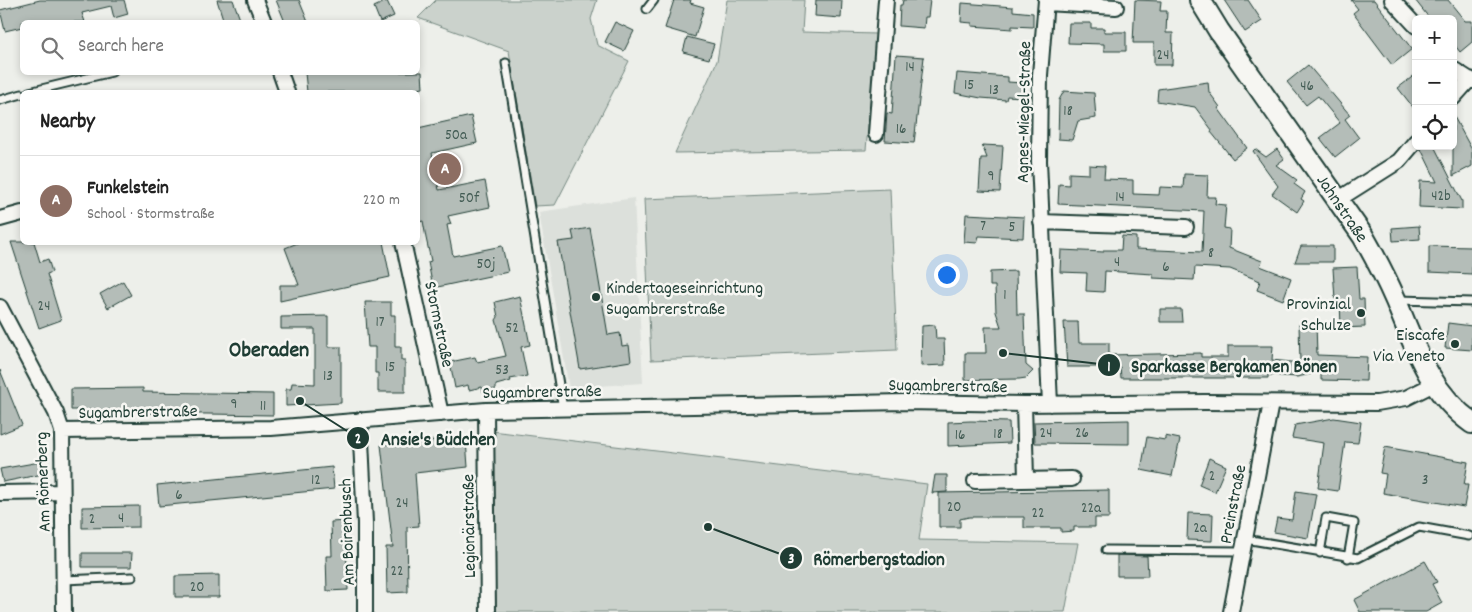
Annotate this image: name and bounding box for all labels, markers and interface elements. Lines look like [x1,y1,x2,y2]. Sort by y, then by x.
map controls [1412,15,1457,150]
button: + [1412,15,1457,60]
search box [20,20,420,75]
icon: search [38,34,66,62]
text: Search here [78,34,164,61]
street label: Agnes-Miegel-Straße [1012,41,1039,183]
house number: 24 [1157,45,1169,67]
house number: 14 [905,57,915,79]
button: − [1412,60,1457,105]
house number: 15 [964,75,974,97]
house number: 46 [1300,76,1314,98]
house number: 13 [989,80,999,102]
house number: 18 [1063,101,1073,123]
button: locate [1412,105,1457,150]
text: Nearby [40,108,95,138]
house number: 16 [896,119,906,141]
house number: 50a [445,125,468,147]
pin: A [429,150,461,188]
house number: 9 [988,166,994,188]
street label: Jahnstraße [1309,170,1373,249]
text: Funkelstein [87,176,169,203]
house number: 42b [1431,186,1451,208]
house number: 14 [1115,187,1125,209]
house number: 50f [459,188,480,210]
text: A [52,189,60,212]
text: 220 m [363,189,400,212]
text: School · Stormstraße [87,203,215,226]
house number: 7 [980,216,986,238]
house number: 5 [1009,217,1016,239]
house number: 8 [1208,243,1214,265]
house number: 4 [1114,252,1120,274]
house number: 50j [476,254,496,276]
house number: 6 [1162,257,1170,279]
your location [934,262,960,288]
place label: Kindertageseinrichtung Sugambrerstraße [606,277,763,323]
street label: Stormstraße [416,279,459,370]
house number: 1 [1003,285,1007,307]
marker: Kindertageseinrichtung Sugambrerstraße [590,291,602,303]
place label: Provinzial Schulze [1286,293,1352,339]
house number: 24 [38,296,50,318]
marker: Provinzial Schulze [1355,307,1367,319]
house number: 17 [375,312,385,334]
house number: 52 [505,318,519,340]
place label: Eiscafe Via Veneto [1373,324,1445,370]
district label: Oberaden [229,336,309,367]
marker: Eiscafe Via Veneto [1449,338,1461,350]
callout: Sparkasse Bergkamen Bönen [1096,348,1347,382]
text: Sparkasse Bergkamen Bönen [1131,355,1337,382]
house number: 15 [385,357,395,379]
text: 1 [1107,357,1111,379]
house number: 53 [495,360,509,382]
house number: 13 [323,366,333,388]
street label: Sugambrerstraße [888,374,1008,401]
street label: Sugambrerstraße [482,380,602,407]
house number: 9 [231,394,237,416]
house number: 11 [260,396,266,418]
street label: Sugambrerstraße [78,400,198,427]
callout: Ansie's Büdchen [346,421,505,455]
house number: 24 [1040,423,1052,445]
house number: 26 [1075,423,1089,445]
house number: 18 [993,424,1003,446]
house number: 16 [955,425,965,447]
text: Ansie's Büdchen [381,428,496,455]
text: 2 [355,429,361,451]
street label: Am Römerberg [30,431,59,532]
street label: Preinstraße [1215,463,1254,546]
house number: 2 [1209,466,1215,488]
house number: 12 [311,470,321,492]
house number: 3 [1422,470,1428,492]
street label: Legionärstraße [457,474,484,578]
street label: Am Boirenbusch [334,478,363,586]
house number: 6 [175,485,183,507]
house number: 24 [396,493,408,515]
house number: 20 [947,497,961,519]
house number: 22a [1081,498,1102,520]
house number: 22 [1031,503,1045,525]
house number: 4 [118,508,124,530]
house number: 2 [89,509,95,531]
house number: 2a [1193,518,1208,540]
callout: Römerbergstadion [778,541,955,575]
text: Römerbergstadion [813,548,945,575]
text: 3 [788,549,795,571]
house number: 22 [390,561,404,583]
house number: 20 [190,577,204,599]

